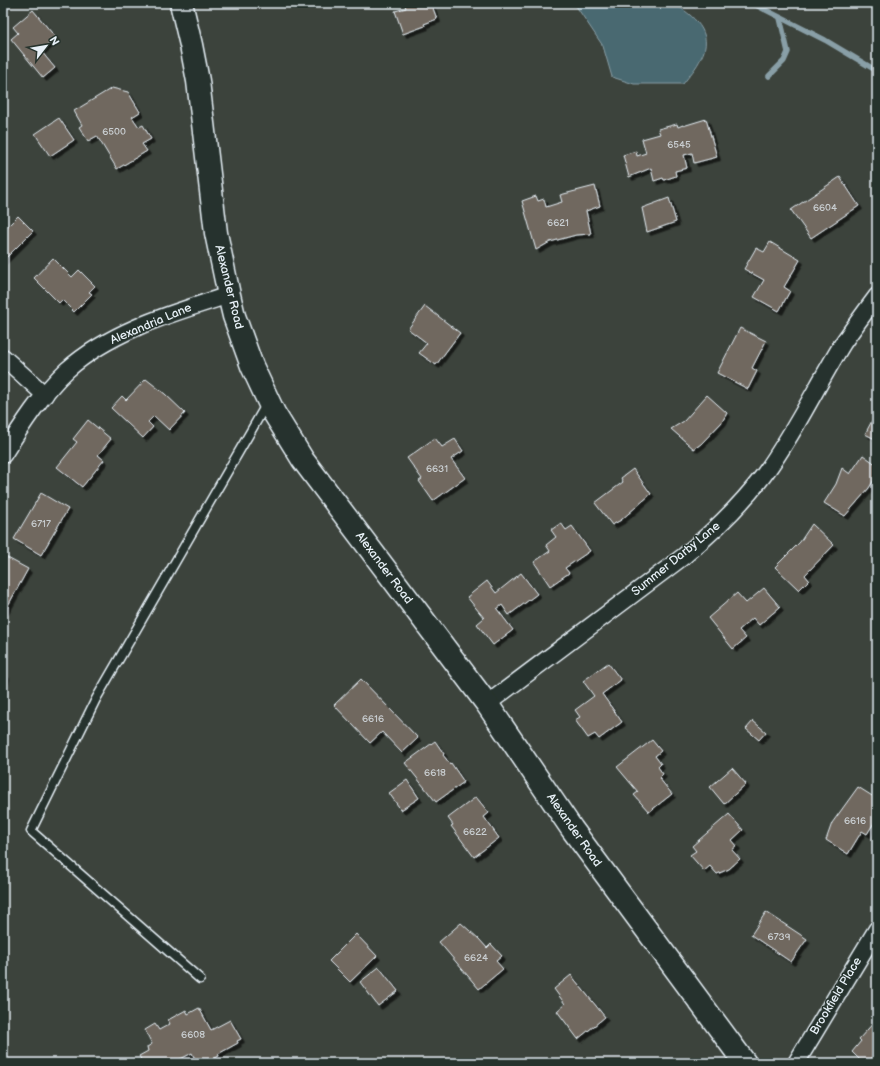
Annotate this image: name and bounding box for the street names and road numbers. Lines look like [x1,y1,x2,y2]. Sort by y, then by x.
street label: Alexander Road [211,243,247,331]
street label: Alexandria Lane [108,300,194,348]
street label: Summer Darby Lane [629,519,723,599]
street label: Alexander Road [352,529,416,607]
street label: Alexander Road [543,790,605,870]
street label: Brookfield Place [807,954,865,1038]

